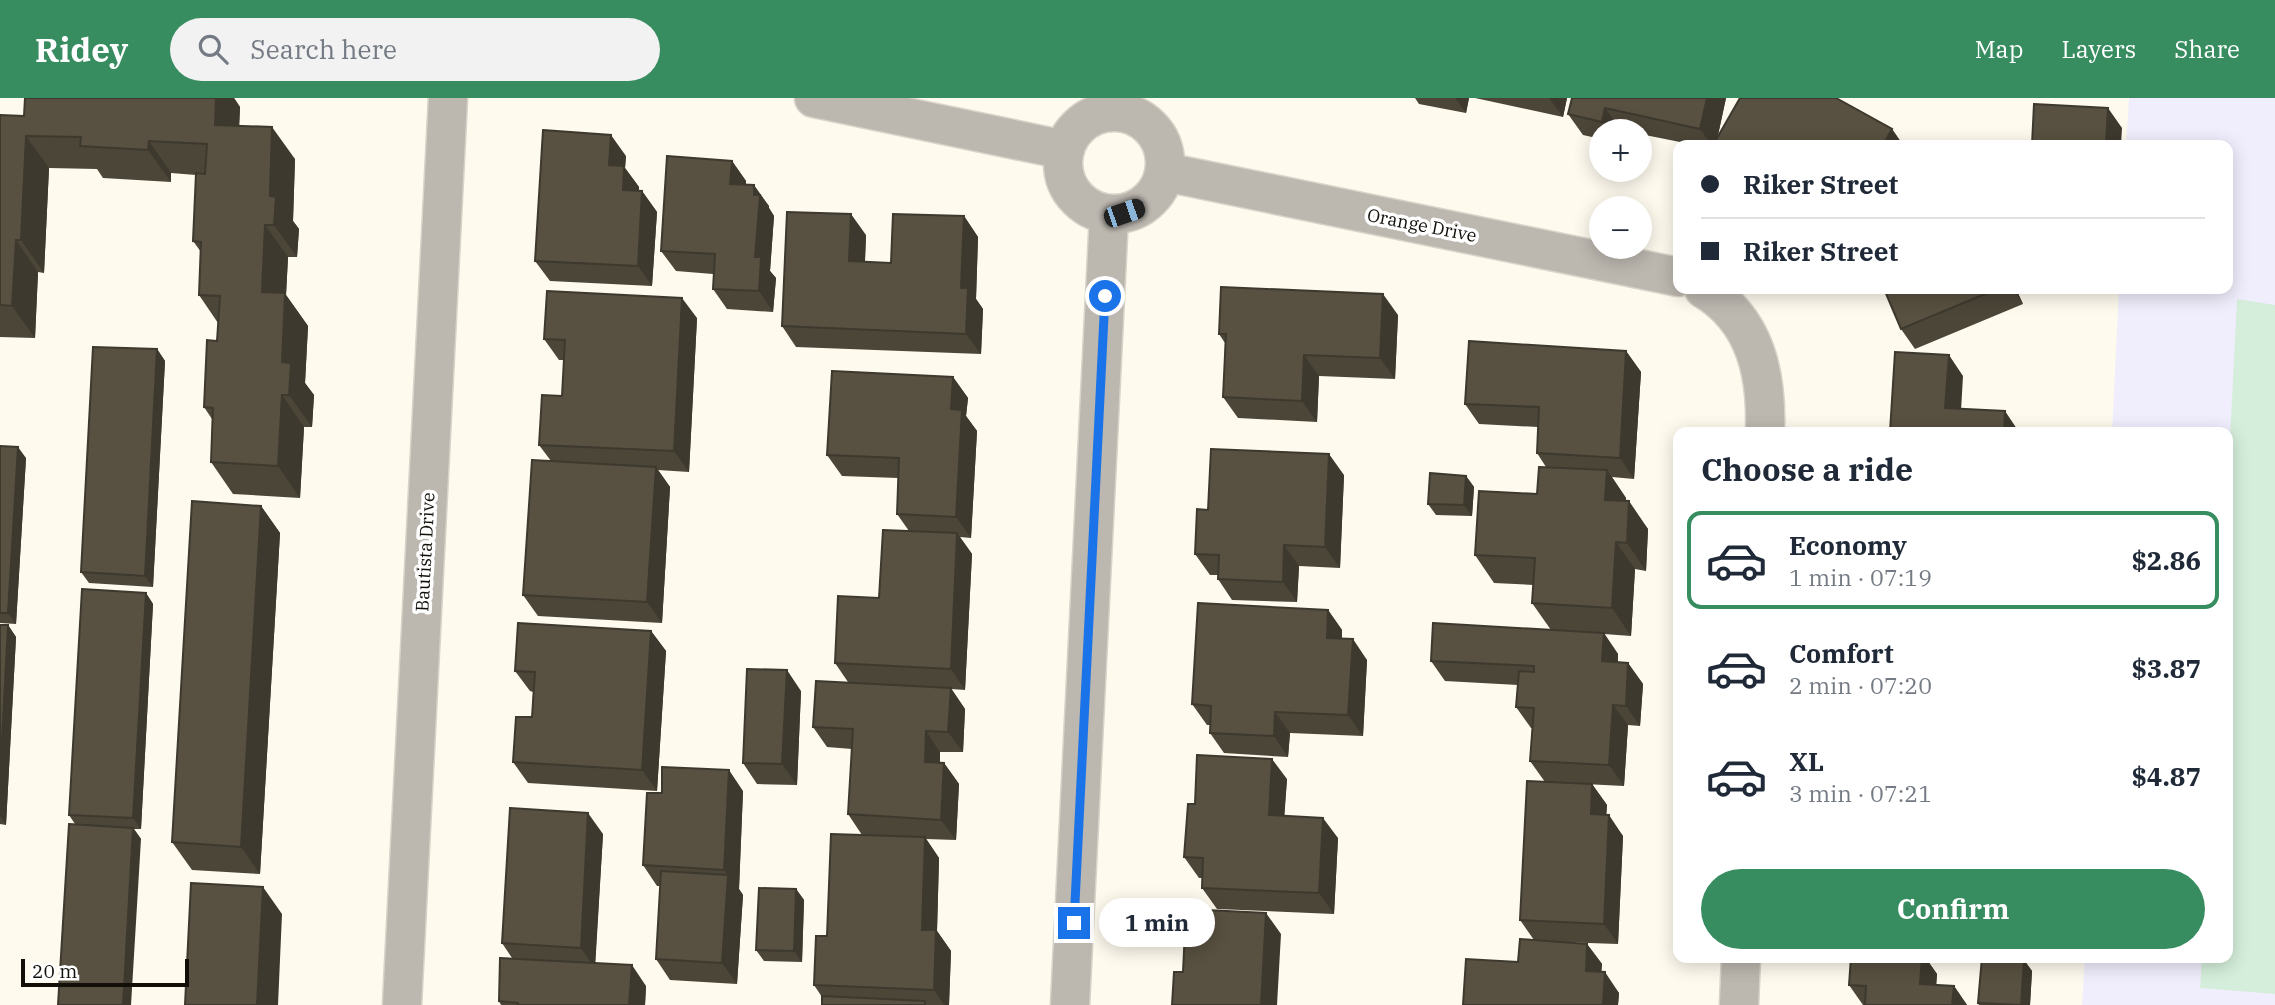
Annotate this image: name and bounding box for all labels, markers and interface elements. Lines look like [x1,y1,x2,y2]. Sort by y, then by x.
search box [170,18,660,81]
text: Ridey [35,28,128,71]
icon: search [194,30,232,68]
text: Search here [250,32,397,66]
text: Map [1975,33,2023,65]
text: Layers [2061,33,2136,65]
text: Share [2174,33,2240,65]
map controls [1589,119,1652,259]
button: + [1589,119,1652,182]
text: Riker Street [1743,167,1898,201]
car [1101,196,1148,230]
button: − [1589,196,1652,259]
street label: Orange Drive [1365,203,1479,247]
text: Riker Street [1743,234,1898,268]
route start [1089,280,1121,312]
text: Choose a ride [1701,448,1913,490]
street label: Bautista Drive [410,492,440,612]
text: Economy [1789,528,1907,562]
icon: car [1705,529,1768,592]
text: $2.86 [2131,543,2201,577]
text: 1 min · 07:19 [1789,562,1932,592]
text: Comfort [1789,636,1894,670]
icon: car [1705,637,1768,700]
text: $3.87 [2131,651,2201,685]
text: 2 min · 07:20 [1789,670,1932,700]
text: XL [1789,744,1824,778]
icon: car [1705,745,1768,808]
text: $4.87 [2131,759,2201,793]
text: 3 min · 07:21 [1789,778,1932,808]
button: Confirm [1701,869,2205,949]
callout: 1 min [1098,898,1214,948]
route end [1058,907,1090,939]
text: 1 min [1125,907,1189,937]
scale bar [21,956,189,988]
text: 20 m [32,959,77,983]

